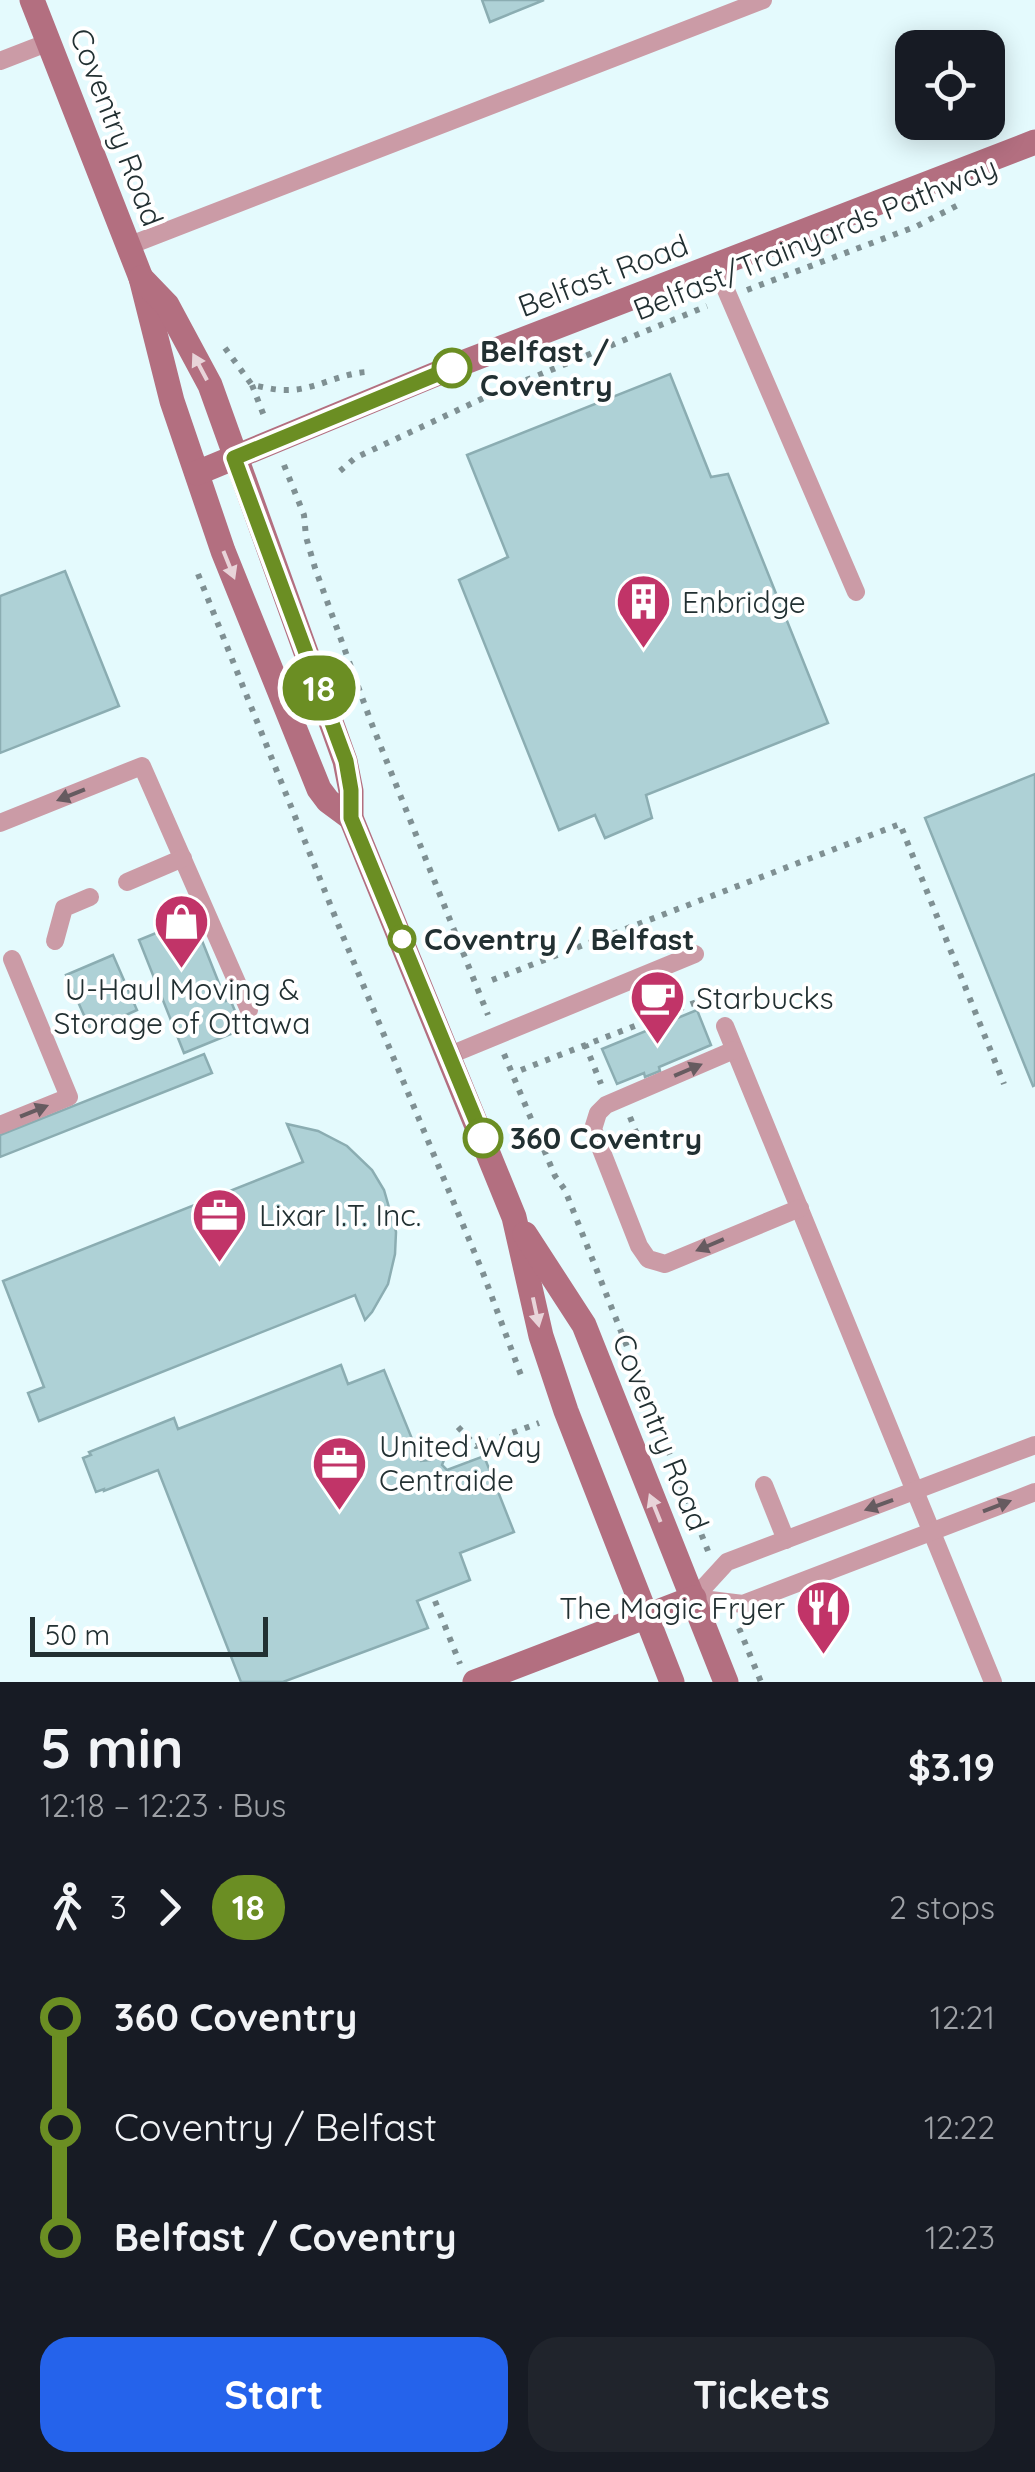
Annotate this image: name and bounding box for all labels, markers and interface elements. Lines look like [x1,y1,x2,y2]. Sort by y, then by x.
street label: Coventry Road [62,23,172,231]
map controls [895,30,1005,140]
button: locate [895,30,1005,140]
street label: Belfast/Trainyards Pathway [627,148,1003,328]
street label: Belfast Road [513,225,693,325]
place label: Belfast / Coventry [480,332,613,404]
marker: Belfast / Coventry [433,349,471,387]
one-way arrow [192,352,209,381]
one-way arrow [221,551,237,581]
building icon: Enbridge [613,572,673,651]
place label: Enbridge [682,583,806,621]
line badge: 18 [274,656,364,720]
text: 18 [303,666,335,710]
one-way arrow [56,787,86,803]
shop icon: U-Haul Moving & Storage of Ottawa [152,891,212,970]
place label: Coventry / Belfast [424,920,695,958]
marker: Coventry / Belfast [389,926,415,952]
cafe icon: Starbucks [627,968,687,1047]
place label: U-Haul Moving & Storage of Ottawa [54,970,310,1042]
place label: Starbucks [696,979,834,1017]
one-way arrow [673,1062,703,1078]
one-way arrow [20,1102,50,1118]
marker: 360 Coventry [464,1119,502,1157]
place label: 360 Coventry [510,1119,702,1157]
office icon: Lixar I.T. Inc. [190,1185,250,1264]
place label: Lixar I.T. Inc. [259,1196,421,1234]
one-way arrow [695,1237,725,1253]
one-way arrow [529,1297,544,1328]
street label: Coventry Road [604,1328,718,1536]
place label: United Way Centraide [379,1427,541,1499]
office icon: United Way Centraide [310,1433,370,1512]
one-way arrow [646,1493,662,1523]
one-way arrow [863,1498,893,1513]
one-way arrow [983,1498,1013,1514]
restaurant icon: The Magic Fryer [794,1578,854,1657]
place label: The Magic Fryer [559,1589,785,1627]
scale bar [30,1612,268,1656]
text: 50 m [45,1617,110,1652]
text: 5 min [40,1713,184,1782]
text: $3.19 [908,1743,995,1791]
text: 12:18 – 12:23 · Bus [40,1785,286,1825]
icon: walk [40,1880,95,1935]
icon: forward [142,1880,197,1935]
text: 18 [232,1885,265,1929]
text: 3 [110,1887,127,1927]
text: 2 stops [889,1887,995,1927]
text: 360 Coventry [114,1993,357,2041]
text: 12:21 [930,1997,995,2037]
text: Coventry / Belfast [114,2103,437,2151]
text: 12:22 [924,2107,995,2147]
text: Belfast / Coventry [114,2213,457,2261]
text: 12:23 [925,2217,995,2257]
button: Start [40,2337,508,2452]
button: Tickets [528,2337,995,2452]

